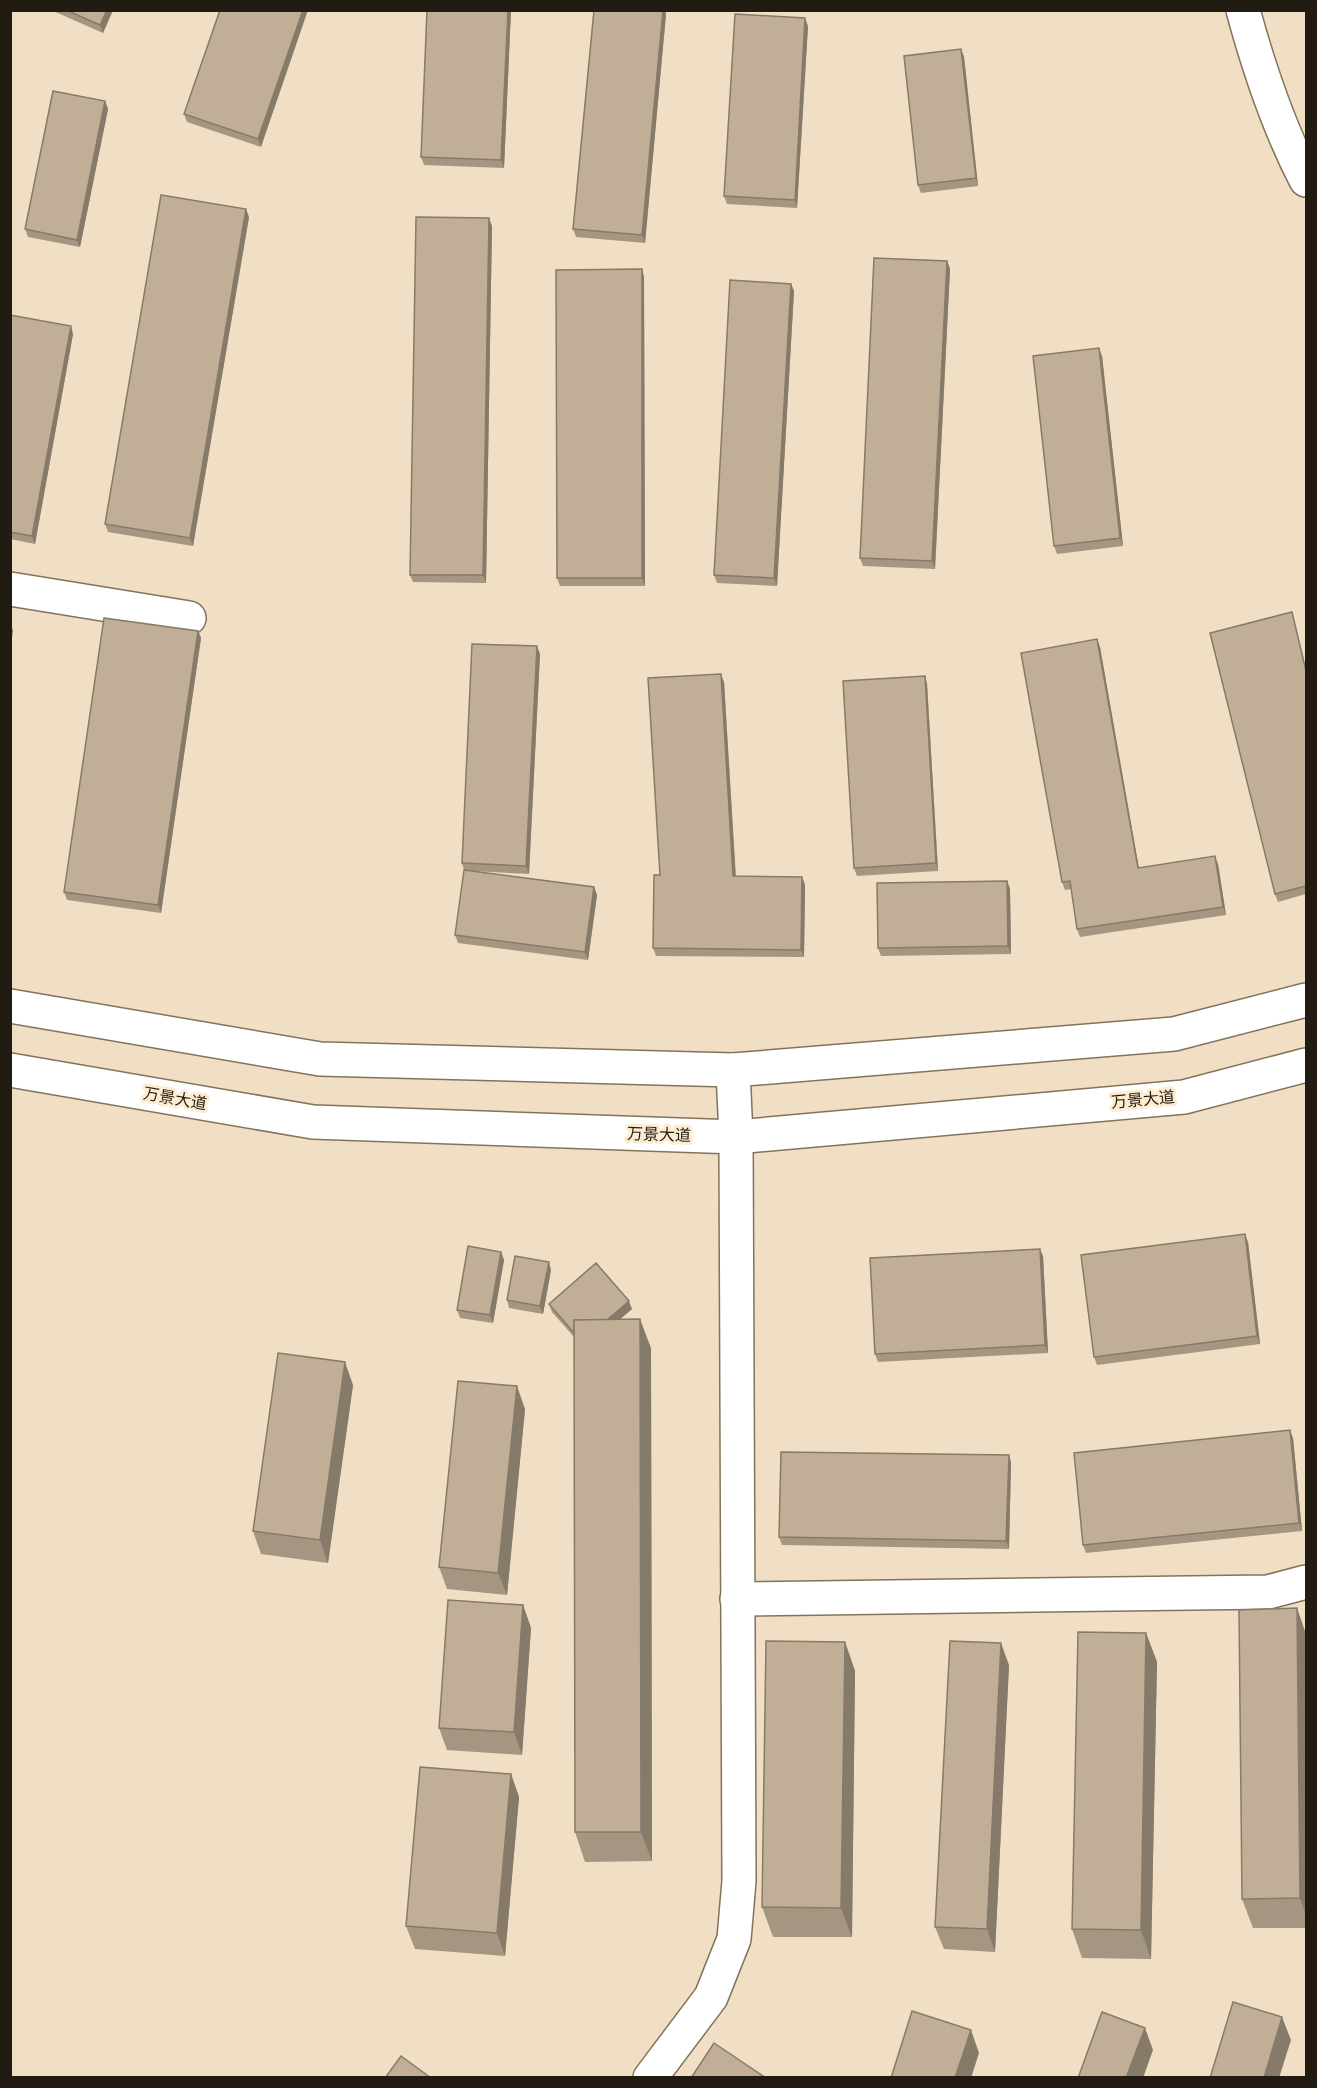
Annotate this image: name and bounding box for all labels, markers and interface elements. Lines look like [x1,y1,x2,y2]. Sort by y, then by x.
street label: 万景大道 [142,1083,208,1115]
street label: 万景大道 [1110,1086,1176,1114]
street label: 万景大道 [627,1123,691,1147]

